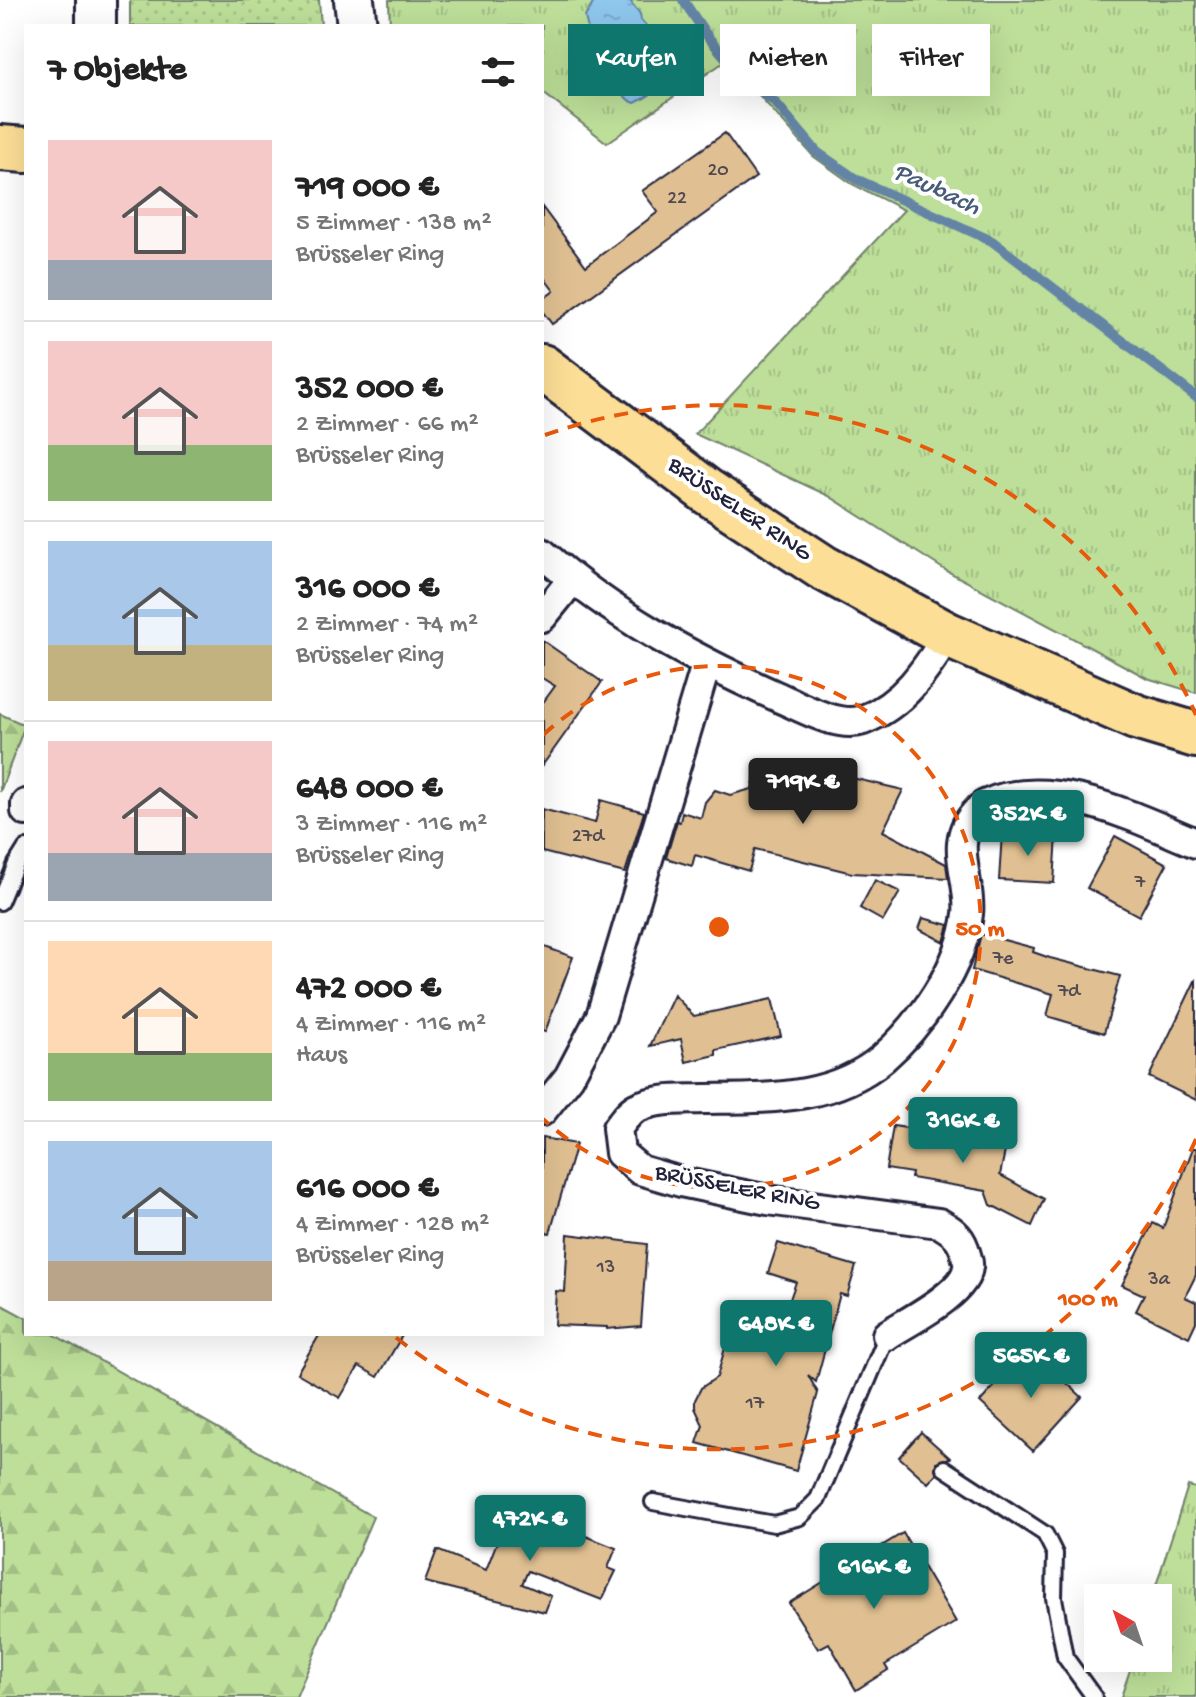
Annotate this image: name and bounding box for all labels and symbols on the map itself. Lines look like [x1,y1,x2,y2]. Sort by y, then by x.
water label: Paubach [888,158,985,225]
house number: 20 [707,160,729,183]
house number: 22 [667,188,687,211]
street label: BRÜSSELER RING [661,451,817,569]
pin: 719K € [738,758,868,826]
pin: 352K € [963,790,1093,858]
house number: 27d [572,826,606,849]
house number: 7 [1134,872,1146,895]
centre of rings [705,913,733,941]
text: 50 m [956,916,1004,945]
house number: 7e [992,948,1014,971]
house number: 7d [1057,981,1082,1004]
pin: 316K € [898,1097,1028,1165]
street label: BRÜSSELER RING [651,1159,823,1219]
house number: 13 [596,1257,615,1280]
house number: 3a [1147,1269,1171,1292]
text: 100 m [1057,1286,1118,1315]
pin: 648K € [711,1300,841,1368]
pin: 565K € [966,1332,1096,1400]
house number: 17 [745,1393,765,1416]
pin: 472K € [465,1495,595,1563]
pin: 616K € [809,1543,939,1611]
north arrow [1084,1584,1172,1672]

